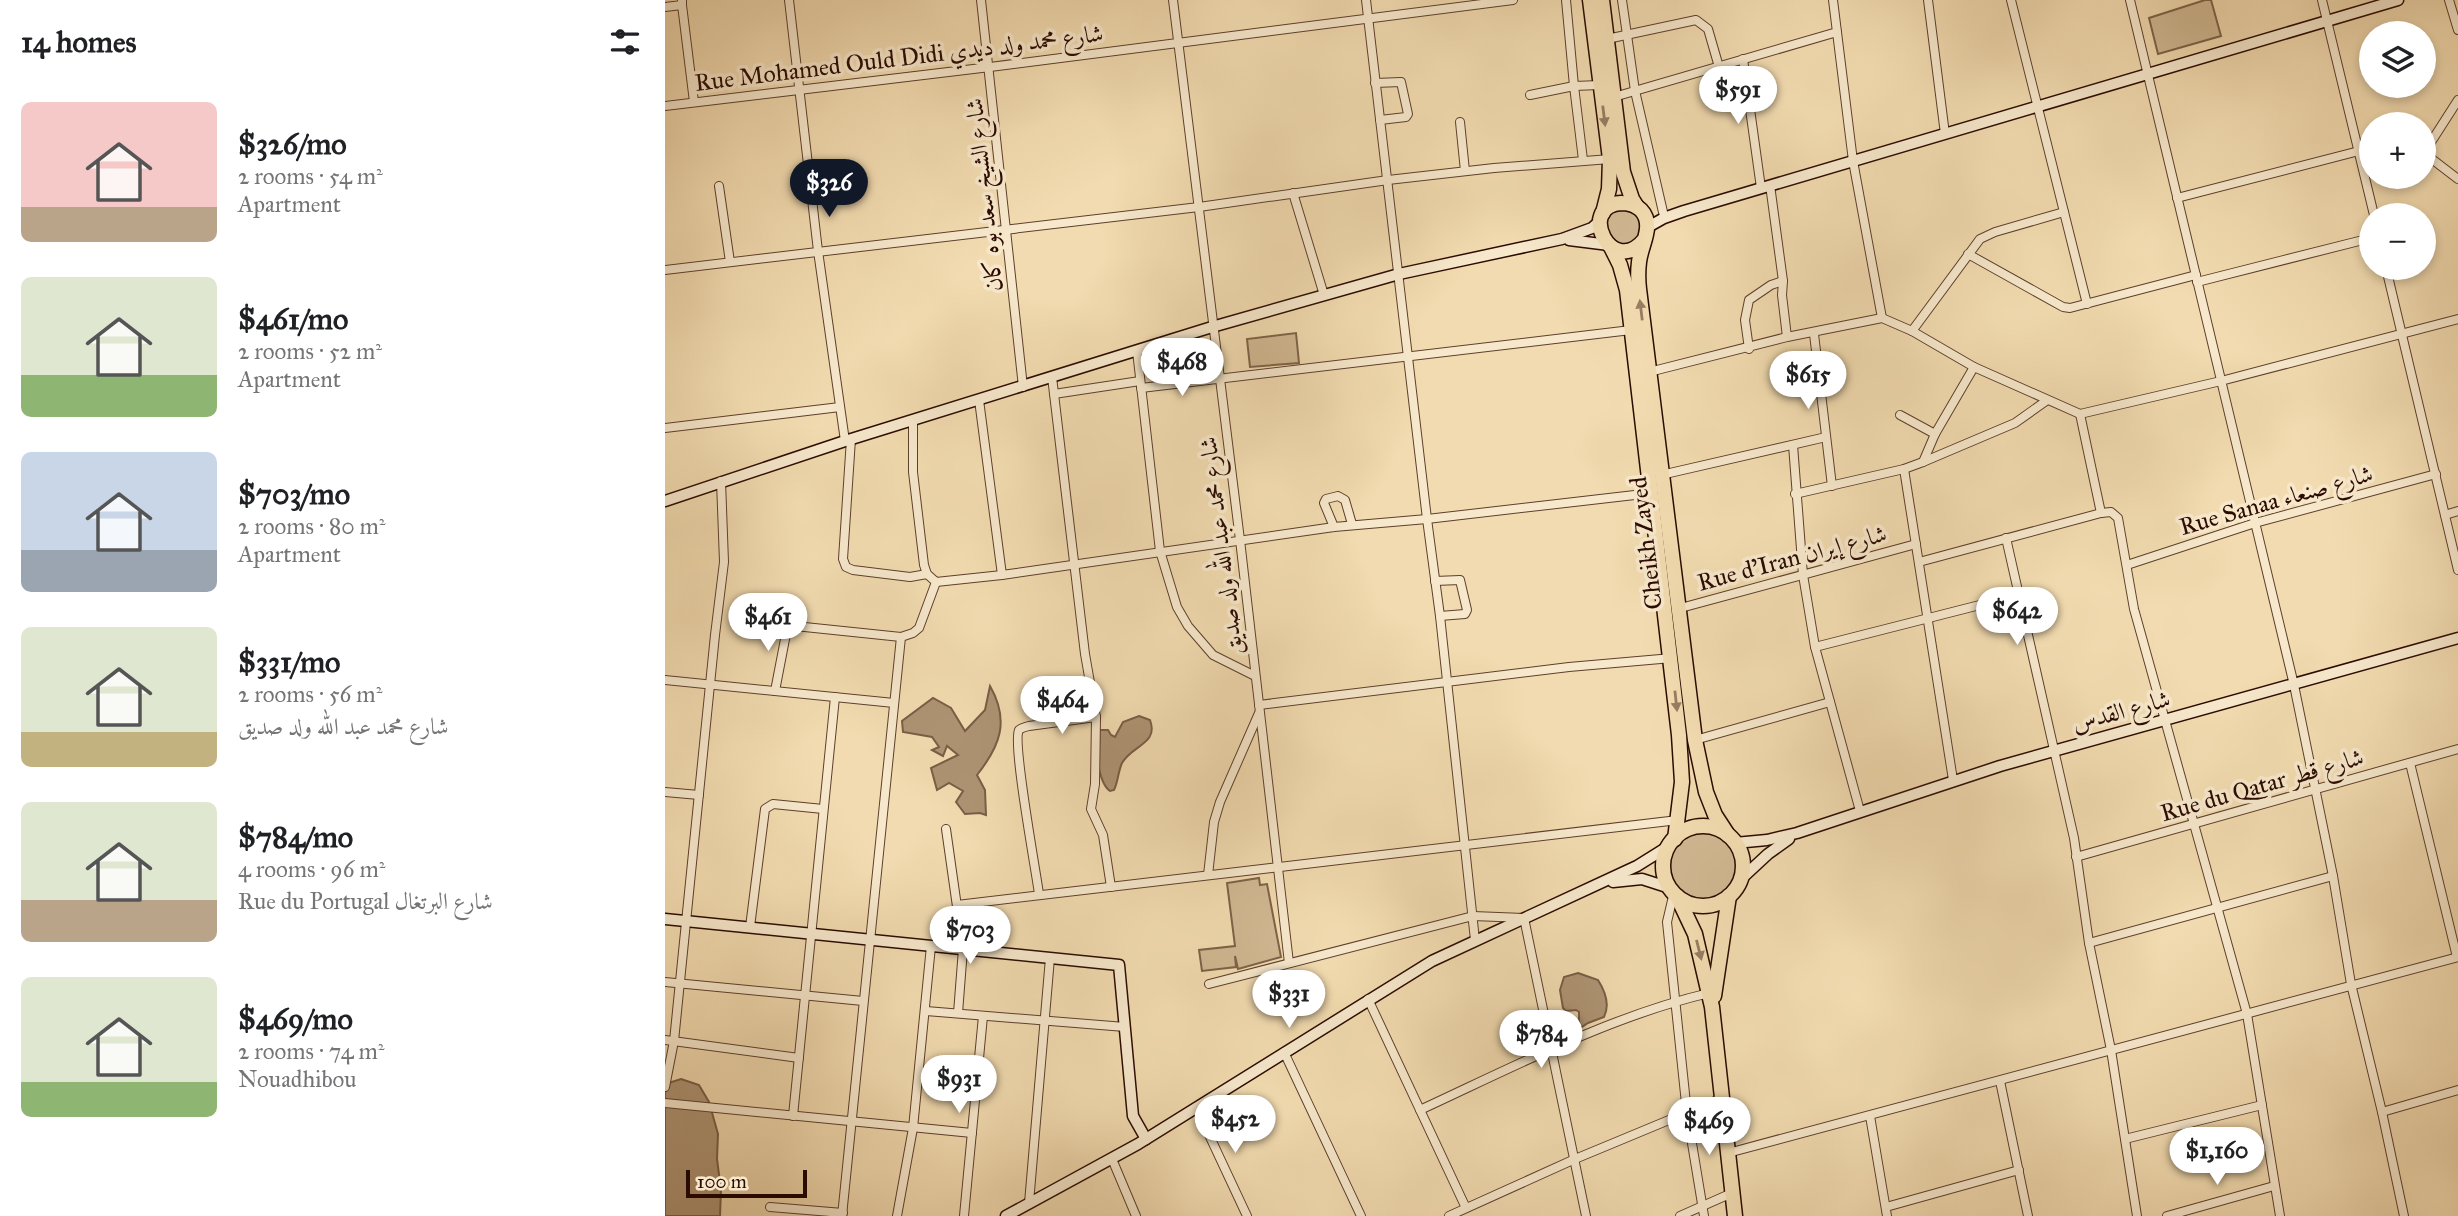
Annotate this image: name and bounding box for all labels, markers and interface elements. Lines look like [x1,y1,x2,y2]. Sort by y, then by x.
street label: Rue Mohamed Ould Didi شارع محمد ولد ديدي [693,18,1106,103]
map controls [2359,21,2436,280]
button: layers [2359,21,2436,98]
icon: filters [606,23,644,61]
text: 14 homes [21,24,136,60]
pin: $591 [1697,66,1779,126]
text: $591 [1715,75,1761,103]
street label: شارع الشيخ سعد بوه كان [959,96,1015,293]
one-way arrow [1599,106,1610,128]
button: + [2359,112,2436,189]
text: $326/mo [238,126,347,162]
icon: home [77,130,161,214]
pin: $326 [788,160,870,219]
text: 2 rooms · 54 m² [238,162,383,190]
text: $326 [806,168,852,196]
text: Apartment [238,190,341,218]
button: − [2359,203,2436,280]
one-way arrow [1636,299,1647,321]
text: $461/mo [238,301,348,337]
icon: home [77,305,161,389]
text: 2 rooms · 52 m² [238,337,382,365]
pin: $468 [1141,338,1223,398]
text: $468 [1157,347,1207,375]
pin: $615 [1767,352,1849,411]
text: $615 [1785,360,1831,388]
text: Apartment [238,365,341,393]
street label: شارع محمد عبد الله ولد صديق [1189,435,1254,657]
street label: Rue Sanaa شارع صنعاء [2176,458,2378,547]
street label: Cheikh Zayed [1623,475,1669,611]
text: $703/mo [238,476,350,512]
icon: home [77,480,161,564]
text: 2 rooms · 80 m² [238,512,385,540]
street label: Rue d'Iran شارع إيران [1694,518,1891,603]
text: Apartment [238,540,341,568]
pin: $642 [1976,588,2058,647]
pin: $461 [727,594,809,653]
text: $642 [1992,596,2042,624]
text: $461 [744,602,792,630]
text: $331/mo [238,644,340,680]
icon: home [77,655,161,739]
pin: $464 [1021,676,1103,736]
text: 2 rooms · 56 m² [238,680,382,708]
street label: شارع القدس [2069,684,2175,743]
text: $464 [1036,685,1088,713]
one-way arrow [1671,691,1682,713]
text: شارع محمد عبد الله ولد صديق [238,712,449,740]
street label: Rue du Qatar شارع قطر [2157,742,2368,833]
text: $784/mo [238,819,353,855]
icon: home [77,830,161,914]
text: 4 rooms · 96 m² [238,855,385,883]
text: Rue du Portugal شارع البرتغال [238,887,493,915]
pin: $703 [929,906,1011,966]
text: $703 [946,915,994,943]
one-way arrow [1694,939,1705,961]
pin: $331 [1248,970,1330,1030]
text: $331 [1268,979,1310,1007]
text: $469/mo [238,1001,353,1037]
icon: home [77,1005,161,1089]
pin: $784 [1500,1010,1582,1070]
text: $784 [1515,1019,1567,1047]
text: 2 rooms · 74 m² [238,1037,384,1065]
pin: $931 [918,1056,1000,1115]
text: $931 [937,1064,981,1092]
text: Nouadhibou [238,1065,357,1093]
pin: $452 [1194,1096,1276,1155]
pin: $469 [1668,1098,1750,1157]
text: $452 [1211,1104,1259,1132]
text: $469 [1684,1106,1734,1134]
pin: $1,160 [2160,1128,2274,1187]
text: $1,160 [2185,1136,2249,1164]
scale bar [686,1167,807,1199]
text: 100 m [697,1170,747,1193]

